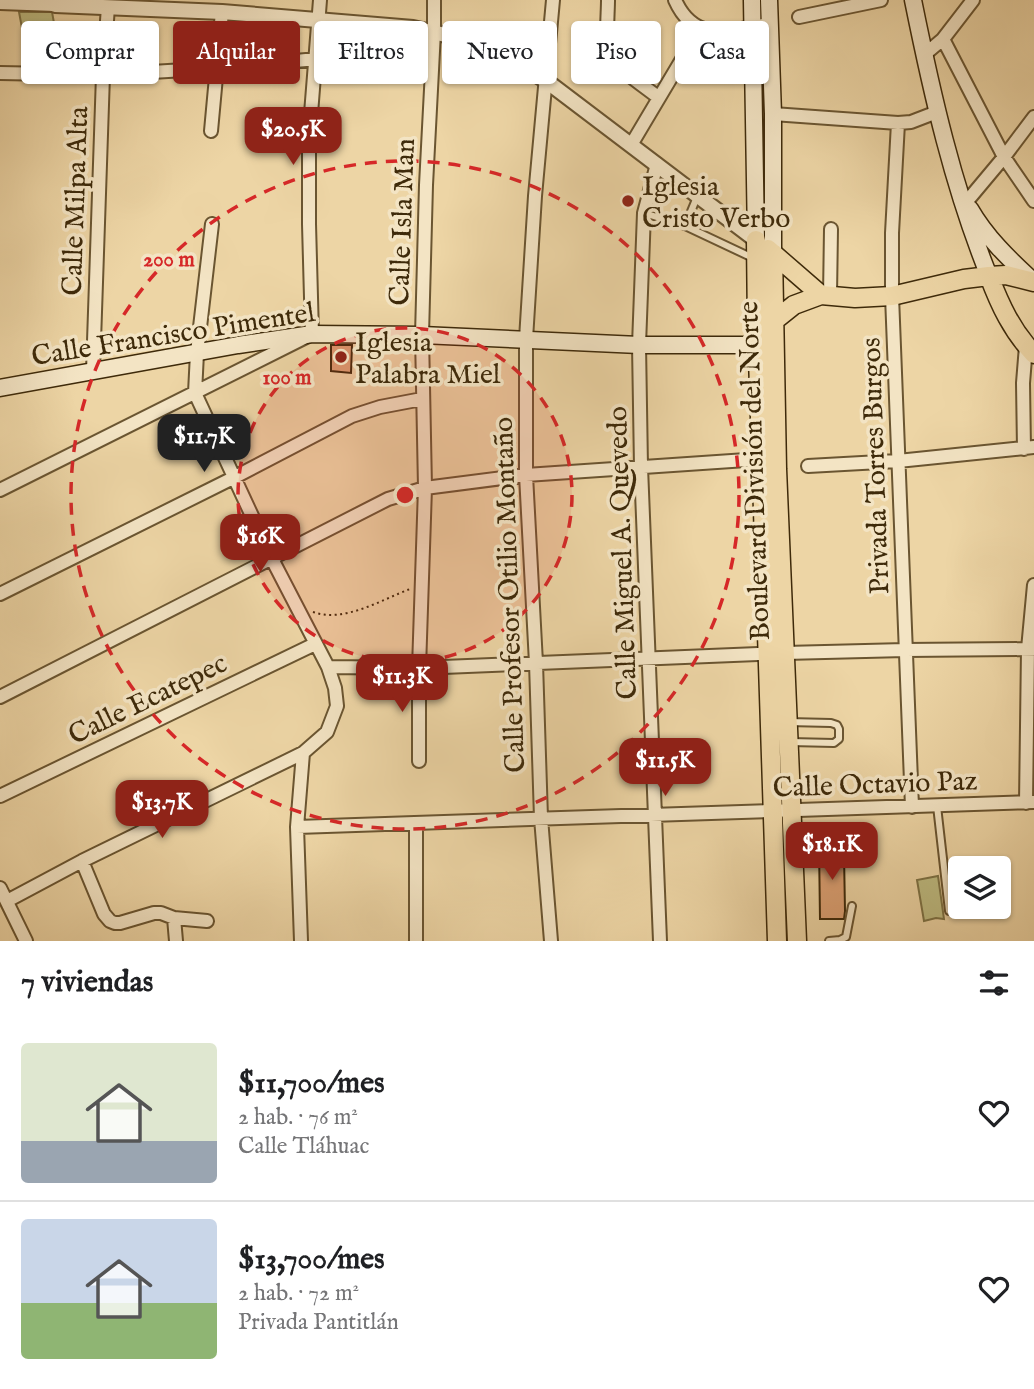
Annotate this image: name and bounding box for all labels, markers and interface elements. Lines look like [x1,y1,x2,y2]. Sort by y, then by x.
chip: Comprar [21,21,159,84]
chip: Alquilar [173,21,300,84]
chip: Filtros [314,21,428,84]
chip: Nuevo [442,21,557,84]
chip: Piso [571,21,661,84]
chip: Casa [675,21,769,84]
street label: Calle Milpa Alta [56,105,97,296]
pin: $20.5K [236,108,350,167]
text: $20.5K [261,115,325,144]
street label: Calle Isla Man [383,138,424,306]
place label: Iglesia Cristo Verbo [642,170,790,237]
marker: Iglesia Cristo Verbo [620,193,636,209]
text: 200 m [143,247,195,274]
street label: Calle Francisco Pimentel [29,296,318,375]
street label: Boulevard División del Norte [732,300,779,641]
place label: Iglesia Palabra Miel [355,326,501,393]
street label: Privada Torres Burgos [855,337,898,595]
marker: Iglesia Palabra Miel [333,349,349,365]
text: 100 m [262,365,312,392]
street label: Calle Miguel A. Quevedo [601,406,646,700]
pin: $11.7K [147,414,261,474]
street label: Calle Profesor Otilio Montaño [487,416,534,773]
text: $11.7K [174,422,234,451]
centre of rings [393,483,417,507]
pin: $16K [219,514,301,574]
text: $16K [236,522,284,551]
street label: Calle Ecatepec [63,647,233,754]
pin: $11.3K [345,654,459,714]
text: $11.3K [372,662,432,691]
pin: $11.5K [608,738,722,798]
text: $11.5K [635,746,695,775]
street label: Calle Octavio Paz [772,764,978,807]
pin: $13.7K [105,780,219,840]
text: $13.7K [131,788,193,817]
pin: $18.1K [775,822,889,882]
text: $18.1K [802,830,862,859]
map controls [948,856,1011,919]
button: layers [948,856,1011,919]
text: 7 viviendas [21,964,153,1002]
icon: filters [975,964,1013,1002]
text: $11,700/mes [238,1065,384,1103]
icon: home [77,1071,161,1155]
icon: heart [975,1094,1013,1132]
text: 2 hab. · 76 m² [238,1103,358,1132]
text: Calle Tláhuac [238,1132,369,1161]
text: $13,700/mes [238,1241,385,1279]
icon: home [77,1247,161,1331]
icon: heart [975,1270,1013,1308]
text: 2 hab. · 72 m² [238,1279,359,1308]
text: Privada Pantitlán [238,1308,399,1337]

